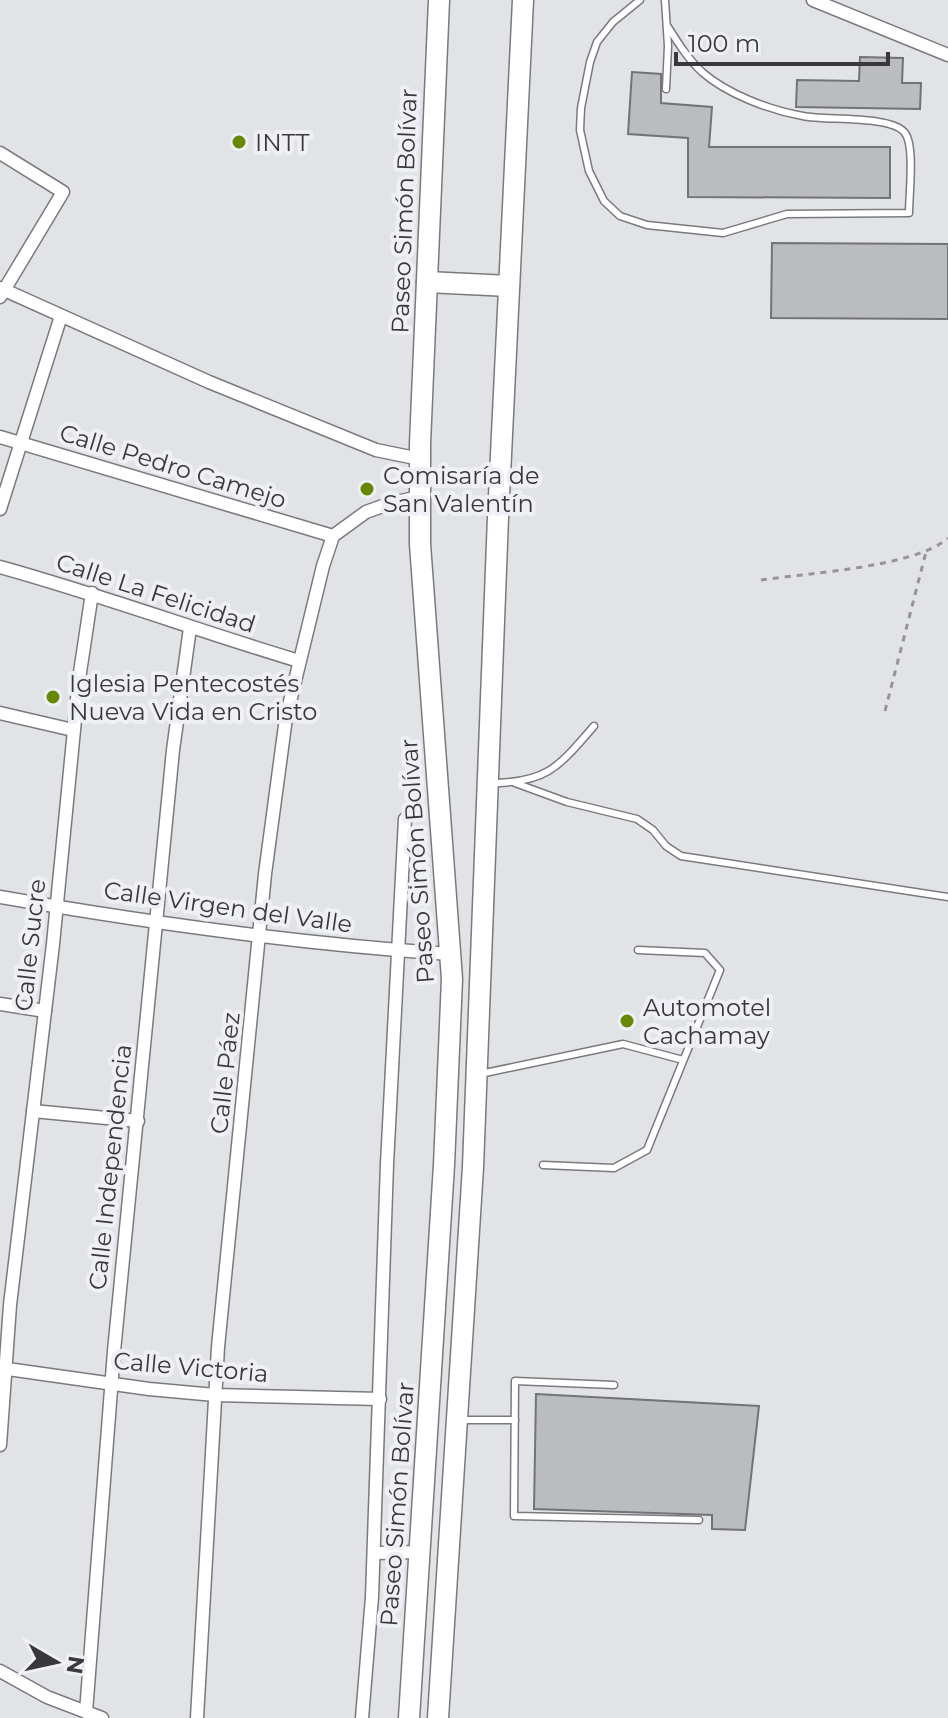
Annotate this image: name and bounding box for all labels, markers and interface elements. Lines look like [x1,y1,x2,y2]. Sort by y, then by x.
scale bar [676,16,888,66]
text: 100 m [688,29,760,58]
street label: Paseo Simón Bolívar [385,88,423,334]
place label: INTT [255,128,310,157]
marker: INTT [230,133,248,151]
street label: Calle Pedro Camejo [56,418,290,514]
place label: Comisaría de San Valentín [383,461,539,518]
marker: Comisaría de San Valentín [358,480,376,498]
street label: Calle La Felicidad [53,547,259,639]
place label: Iglesia Pentecostés Nueva Vida en Cristo [69,669,317,726]
marker: Iglesia Pentecostés Nueva Vida en Cristo [44,688,62,706]
street label: Paseo Simón Bolívar [394,738,440,984]
street label: Calle Virgen del Valle [102,875,354,939]
street label: Calle Sucre [9,877,51,1013]
place label: Automotel Cachamay [643,993,771,1050]
street label: Calle Páez [204,1011,246,1135]
marker: Automotel Cachamay [618,1012,636,1030]
street label: Calle Independencia [83,1043,137,1291]
street label: Calle Victoria [112,1346,270,1388]
street label: Paseo Simón Bolívar [374,1381,420,1627]
north arrow [16,1622,96,1702]
text: N [61,1654,90,1676]

